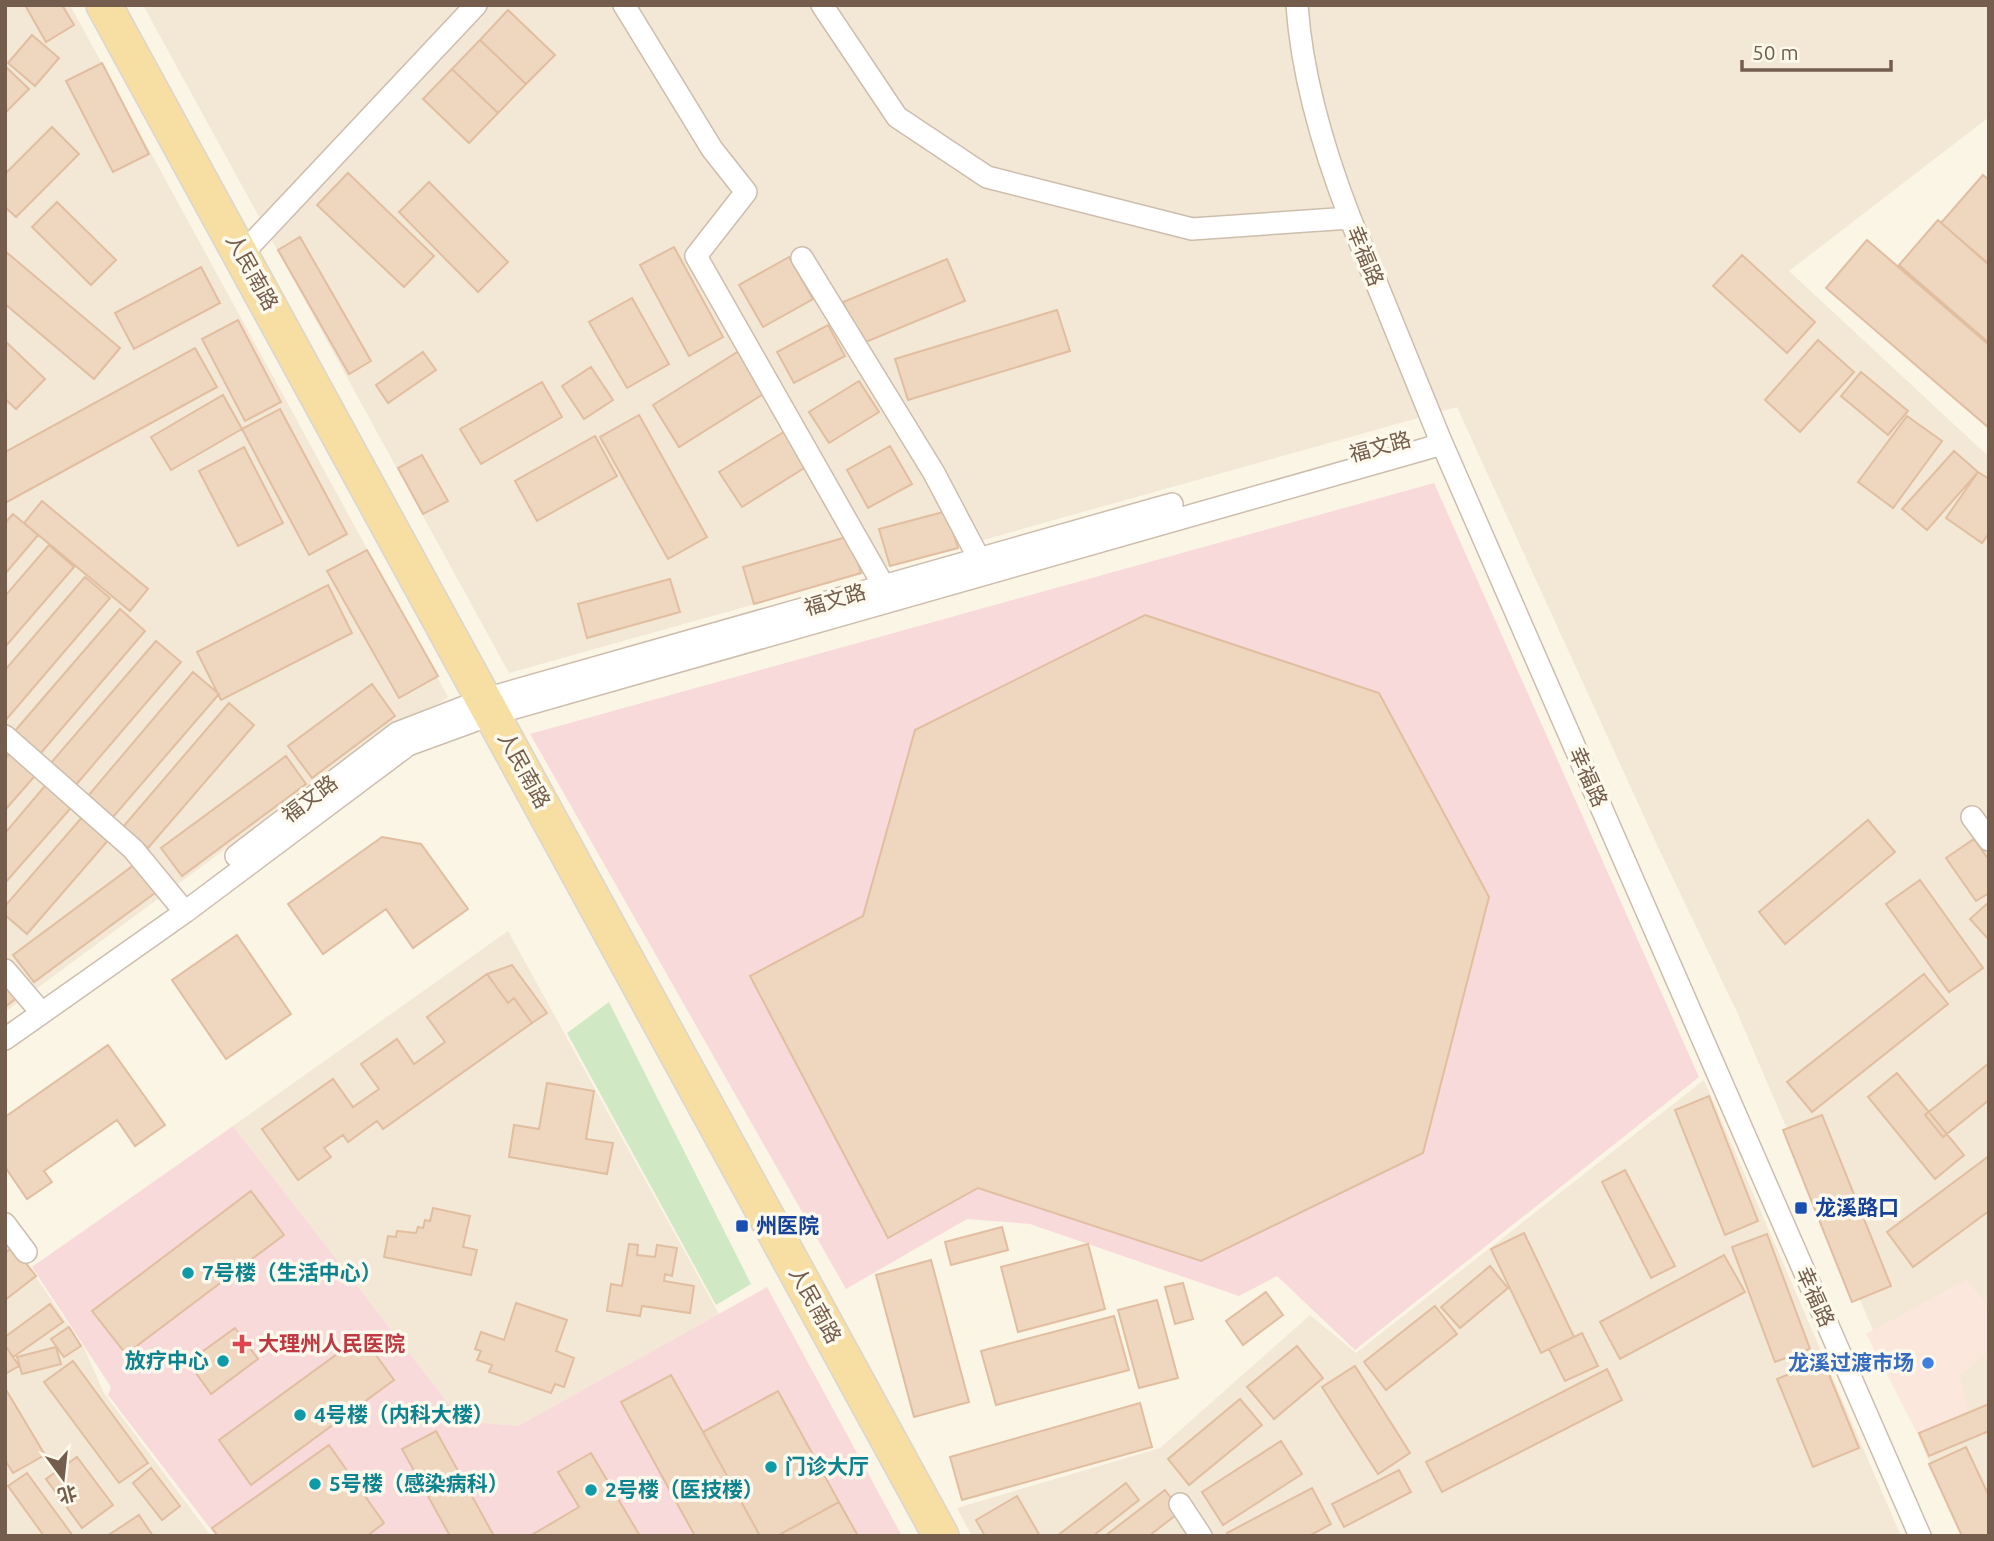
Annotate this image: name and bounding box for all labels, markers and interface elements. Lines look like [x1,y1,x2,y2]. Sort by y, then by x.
scale bar [1742,28,1891,72]
text: 50 m [1752,40,1799,64]
street label: 幸福路 [1343,222,1389,289]
street label: 人民南路 [222,229,284,314]
street label: 福文路 [1346,426,1413,466]
street label: 福文路 [801,579,868,619]
street label: 人民南路 [494,727,556,812]
street label: 幸福路 [1565,743,1613,810]
street label: 福文路 [277,770,342,827]
place label: 龙溪路口 [1815,1195,1899,1219]
marker: 龙溪路口 [1793,1200,1809,1216]
place label: 州医院 [756,1213,819,1237]
marker: 州医院 [734,1218,750,1234]
place label: 7号楼（生活中心） [202,1260,382,1284]
street label: 人民南路 [785,1262,847,1347]
street label: 幸福路 [1792,1263,1840,1330]
marker: 7号楼（生活中心） [180,1265,196,1281]
place label: 大理州人民医院 [258,1331,405,1355]
marker: 大理州人民医院 [232,1334,252,1354]
place label: 放疗中心 [125,1348,209,1372]
place label: 龙溪过渡市场 [1788,1350,1914,1374]
marker: 放疗中心 [215,1353,231,1369]
marker: 龙溪过渡市场 [1920,1355,1936,1371]
place label: 4号楼（内科大楼） [314,1402,494,1426]
marker: 4号楼（内科大楼） [292,1407,308,1423]
north arrow [28,1443,98,1513]
place label: 门诊大厅 [785,1454,869,1478]
marker: 门诊大厅 [763,1459,779,1475]
place label: 5号楼（感染病科） [329,1471,509,1495]
marker: 5号楼（感染病科） [307,1476,323,1492]
place label: 2号楼（医技楼） [605,1477,764,1501]
text: 北 [55,1481,79,1508]
marker: 2号楼（医技楼） [583,1482,599,1498]

